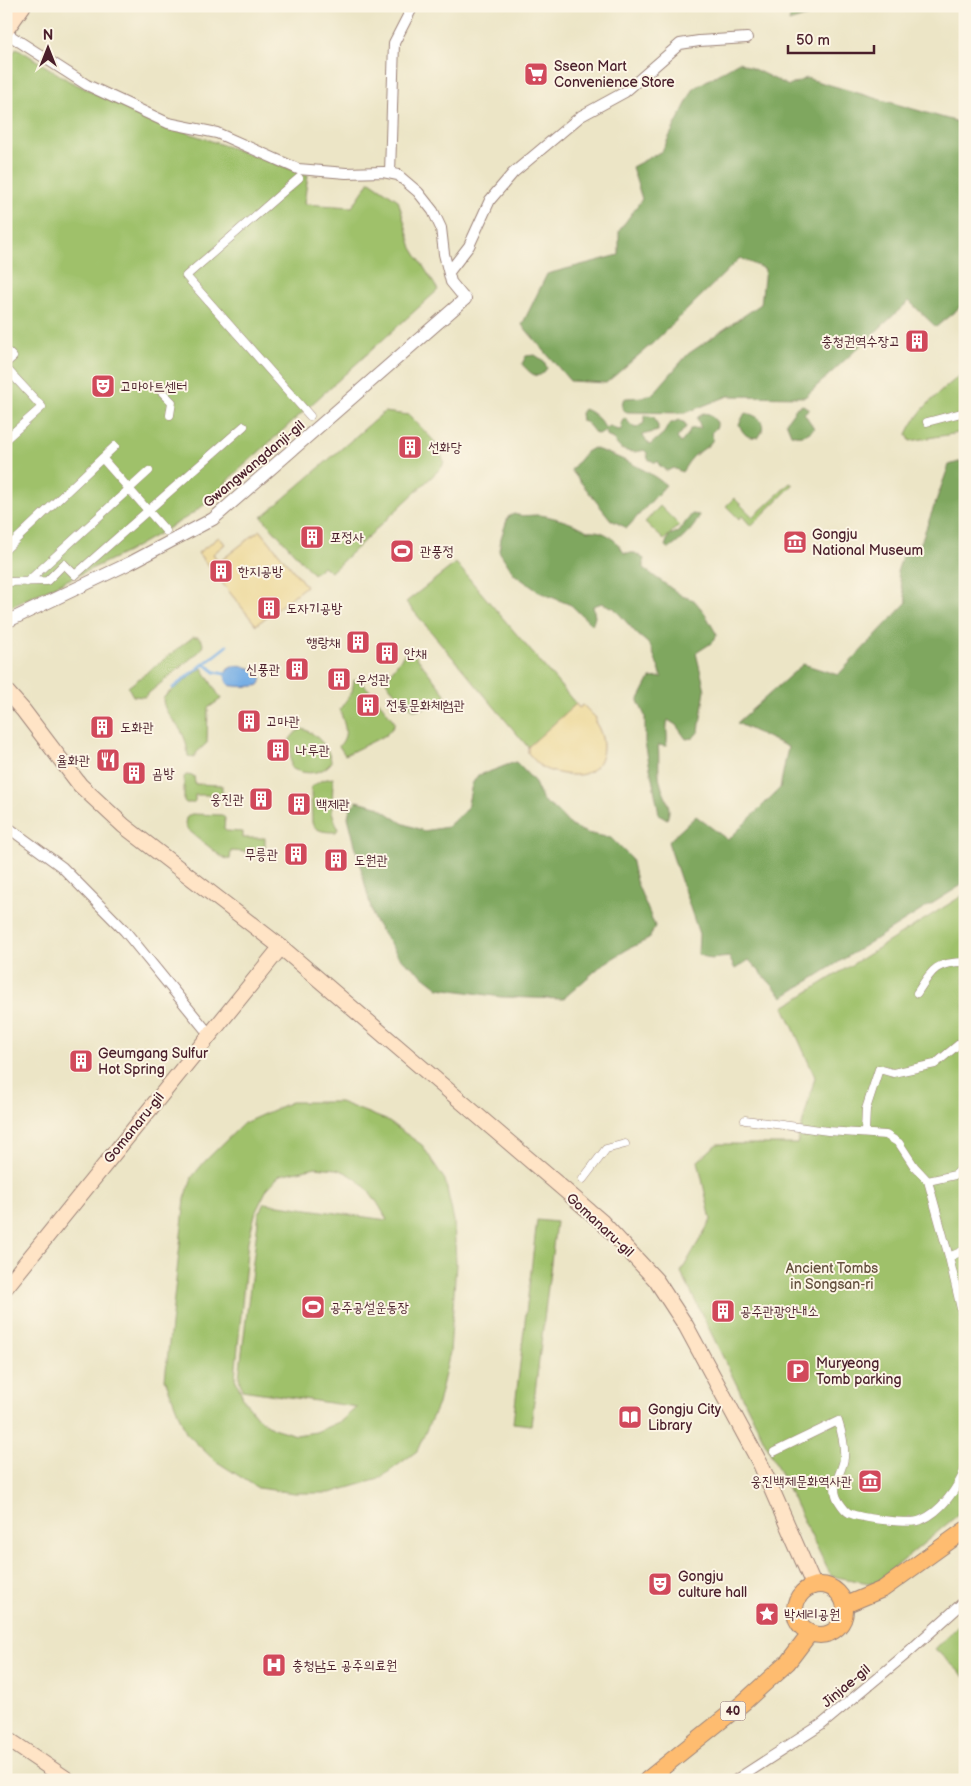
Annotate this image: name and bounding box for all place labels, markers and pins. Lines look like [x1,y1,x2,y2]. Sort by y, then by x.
place label: Sseon Mart Convenience Store [554,58,675,91]
supermarket icon: Sseon Mart Convenience Store [523,61,549,87]
building icon: 충청권역수장고 [904,328,930,354]
place label: 충청권역수장고 [821,333,900,350]
theatre icon: 고마아트센터 [90,373,116,399]
place label: 고마아트센터 [120,378,188,395]
building icon: 선화당 [397,434,423,460]
place label: 선화당 [428,439,463,456]
building icon: 포정사 [299,524,325,550]
place label: Gongju National Museum [812,526,923,559]
place label: 포정사 [330,529,365,546]
museum icon: Gongju National Museum [782,529,808,555]
sports icon: 관풍정 [389,538,415,564]
place label: 관풍정 [420,543,454,560]
building icon: 한지공방 [208,558,234,584]
place label: 한지공방 [238,563,284,580]
building icon: 도자기공방 [256,595,282,621]
place label: 도자기공방 [286,600,343,617]
building icon: 행랑채 [345,629,371,655]
place label: 행랑채 [306,634,340,651]
building icon: 안채 [374,640,400,666]
place label: 안채 [404,645,427,662]
building icon: 신풍관 [284,656,310,682]
place label: 신풍관 [246,661,280,678]
building icon: 우성관 [326,666,352,692]
place label: 우성관 [356,671,390,688]
building icon: 전통문화체험관 [355,692,381,718]
place label: 전통문화체험관 [386,697,465,714]
building icon: 고마관 [236,708,262,734]
place label: 고마관 [266,713,300,730]
building icon: 도화관 [89,714,115,740]
place label: 도화관 [120,719,154,736]
building icon: 나루관 [265,737,291,763]
place label: 나루관 [296,742,330,759]
restaurant icon: 율화관 [95,747,121,773]
place label: 율화관 [56,752,90,769]
building icon: 곰방 [121,760,147,786]
place label: 곰방 [152,765,175,782]
building icon: 웅진관 [248,786,274,812]
place label: 웅진관 [210,791,244,808]
building icon: 백제관 [286,791,312,817]
place label: 백제관 [316,796,350,813]
building icon: 무릉관 [283,841,309,867]
place label: 무릉관 [244,846,278,863]
building icon: 도원관 [323,847,349,873]
place label: 도원관 [354,852,388,869]
place label: Geumgang Sulfur Hot Spring [98,1045,209,1078]
building icon: Geumgang Sulfur Hot Spring [68,1048,94,1074]
sports icon: 공주공설운동장 [300,1294,326,1320]
building icon: 공주관광안내소 [710,1298,736,1324]
place label: 공주공설운동장 [330,1299,410,1316]
place label: 공주관광안내소 [740,1303,819,1320]
place label: Muryeong Tomb parking [816,1355,901,1388]
parking icon: Muryeong Tomb parking [785,1358,811,1384]
place label: Gongju City Library [648,1401,722,1434]
library icon: Gongju City Library [617,1404,643,1430]
museum icon: 웅진백제문화역사관 [857,1468,883,1494]
place label: 웅진백제문화역사관 [751,1473,852,1490]
place label: Gongju culture hall [678,1568,747,1601]
theatre icon: Gongju culture hall [647,1571,673,1597]
place icon: 박세리공원 [754,1601,780,1627]
place label: 박세리공원 [784,1606,840,1623]
hospital icon: 충청남도 공주의료원 [261,1652,287,1678]
place label: 충청남도 공주의료원 [292,1657,397,1674]

